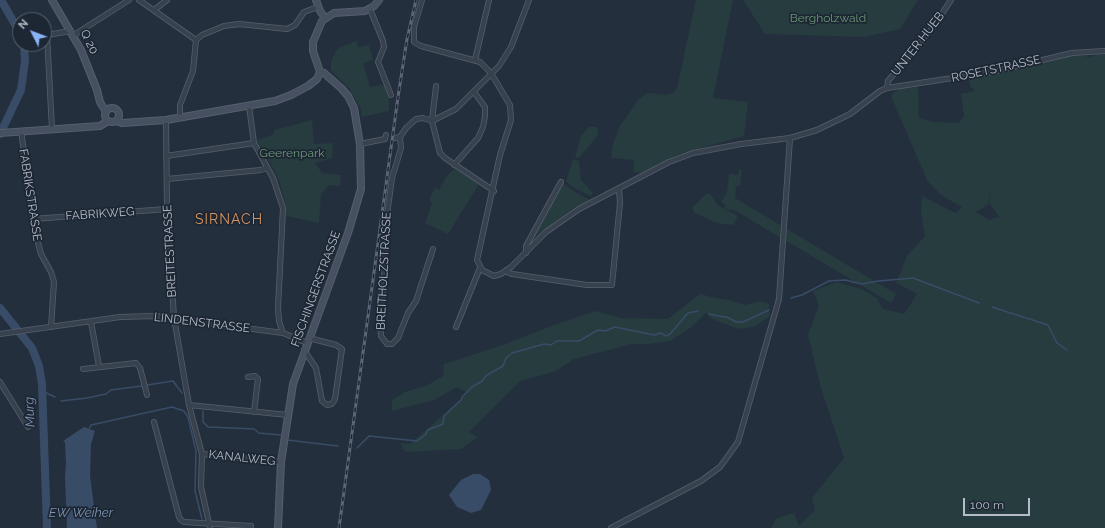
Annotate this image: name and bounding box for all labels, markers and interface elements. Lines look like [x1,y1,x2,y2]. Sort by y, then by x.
street label: UNTER HUEB [889,9,947,79]
park label: Bergholzwald [790,11,866,25]
north arrow [12,12,52,52]
text: N [16,17,31,32]
street label: Q 20 [77,27,101,57]
street label: ROSETSTRASSE [950,52,1042,86]
park label: Geerenpark [259,146,325,160]
street label: FABRIKSTRASSE [16,148,44,242]
street label: FABRIKWEG [65,204,135,224]
street label: BREITESTRASSE [160,204,180,298]
district label: SIRNACH [195,212,263,228]
street label: BREITHOLZSTRASSE [374,212,394,330]
street label: FISCHINGERSTRASSE [288,229,344,349]
street label: LINDENSTRASSE [153,310,251,336]
water label: Murg [21,396,39,428]
street label: KANALWEG [208,447,276,469]
scale bar [965,490,1032,516]
text: 100 m [970,498,1004,512]
water label: EW Weiher [49,505,113,521]

